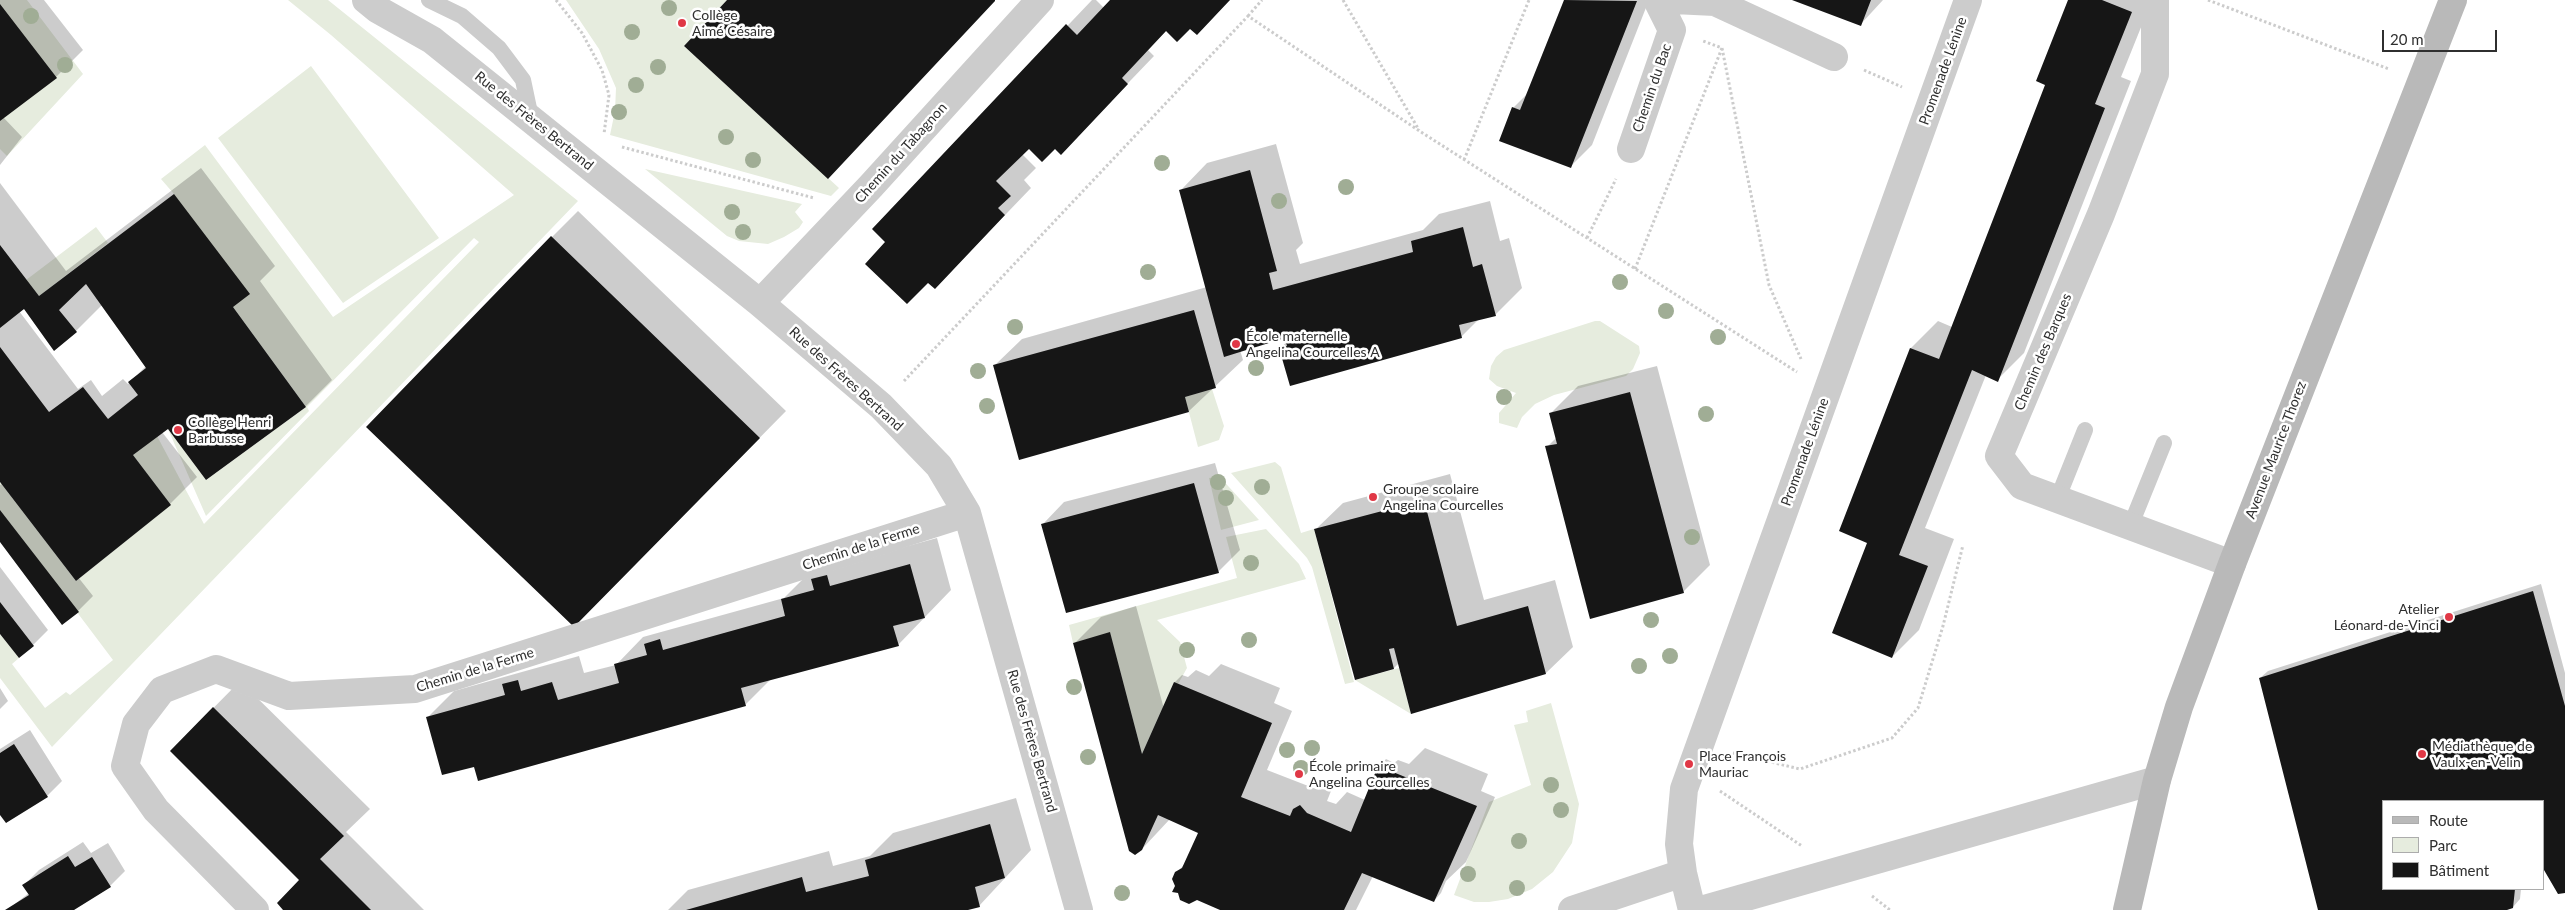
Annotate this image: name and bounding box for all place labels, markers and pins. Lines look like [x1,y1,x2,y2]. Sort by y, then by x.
place label: Collège Aimé Césaire [692,7,772,40]
marker: Collège Aimé Césaire [676,17,688,29]
place label: École maternelle Angelina Courcelles A [1246,328,1380,361]
marker: École maternelle Angelina Courcelles A [1230,338,1242,350]
place label: Collège Henri Barbusse [188,414,271,447]
marker: Collège Henri Barbusse [172,424,184,436]
place label: Groupe scolaire Angelina Courcelles [1383,481,1504,514]
marker: Groupe scolaire Angelina Courcelles [1367,491,1379,503]
place label: Atelier Léonard-de-Vinci [2334,601,2439,634]
marker: Atelier Léonard-de-Vinci [2443,611,2455,623]
place label: Médiathèque de Vaulx-en-Velin [2432,738,2532,770]
place label: Place François Mauriac [1699,748,1786,780]
marker: Médiathèque de Vaulx-en-Velin [2416,748,2428,760]
place label: École primaire Angelina Courcelles [1309,758,1430,790]
marker: Place François Mauriac [1683,758,1695,770]
marker: École primaire Angelina Courcelles [1293,768,1305,780]

